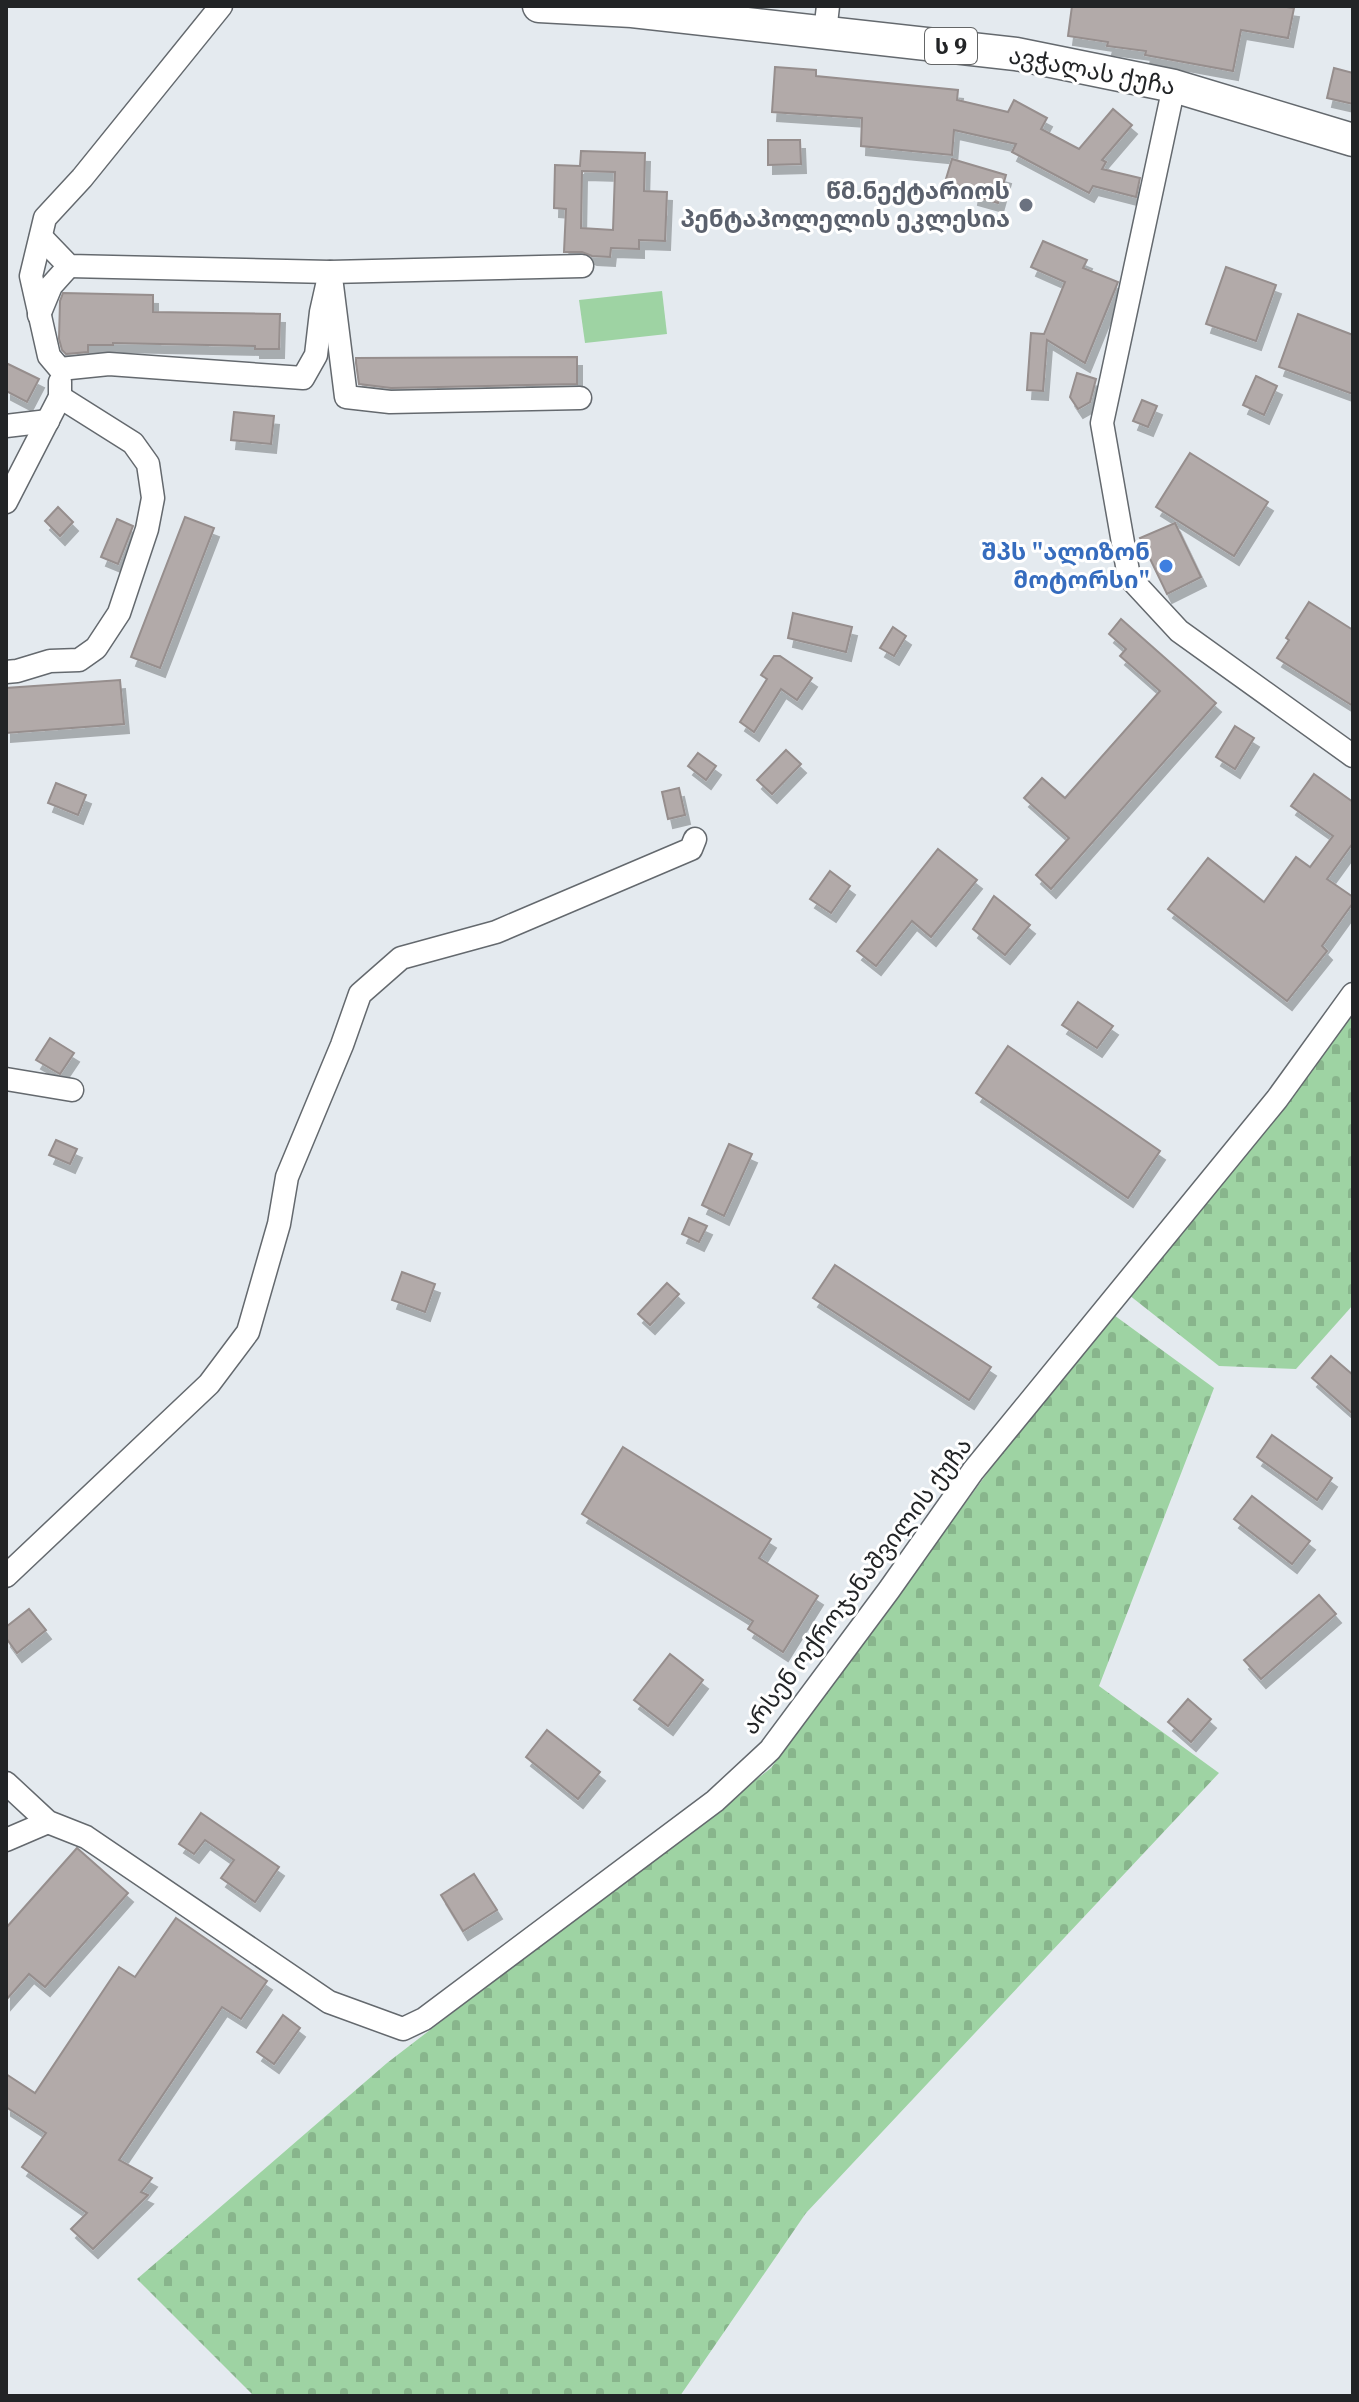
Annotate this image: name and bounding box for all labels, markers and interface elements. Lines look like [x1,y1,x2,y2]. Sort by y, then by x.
road number: ს 9 [925,28,977,64]
street label: ავჭალას ქუჩა [1006,38,1178,102]
place label: წმ.ნექტარიოს პენტაპოლელის ეკლესია [681,174,1010,234]
marker: წმ.ნექტარიოს პენტაპოლელის ეკლესია [1017,196,1035,214]
place label: შპს "ალიზონ მოტორსი" [982,535,1150,595]
marker: შპს "ალიზონ მოტორსი" [1157,557,1175,575]
street label: არსენ ოქროჯანაშვილის ქუჩა [734,1430,979,1740]

